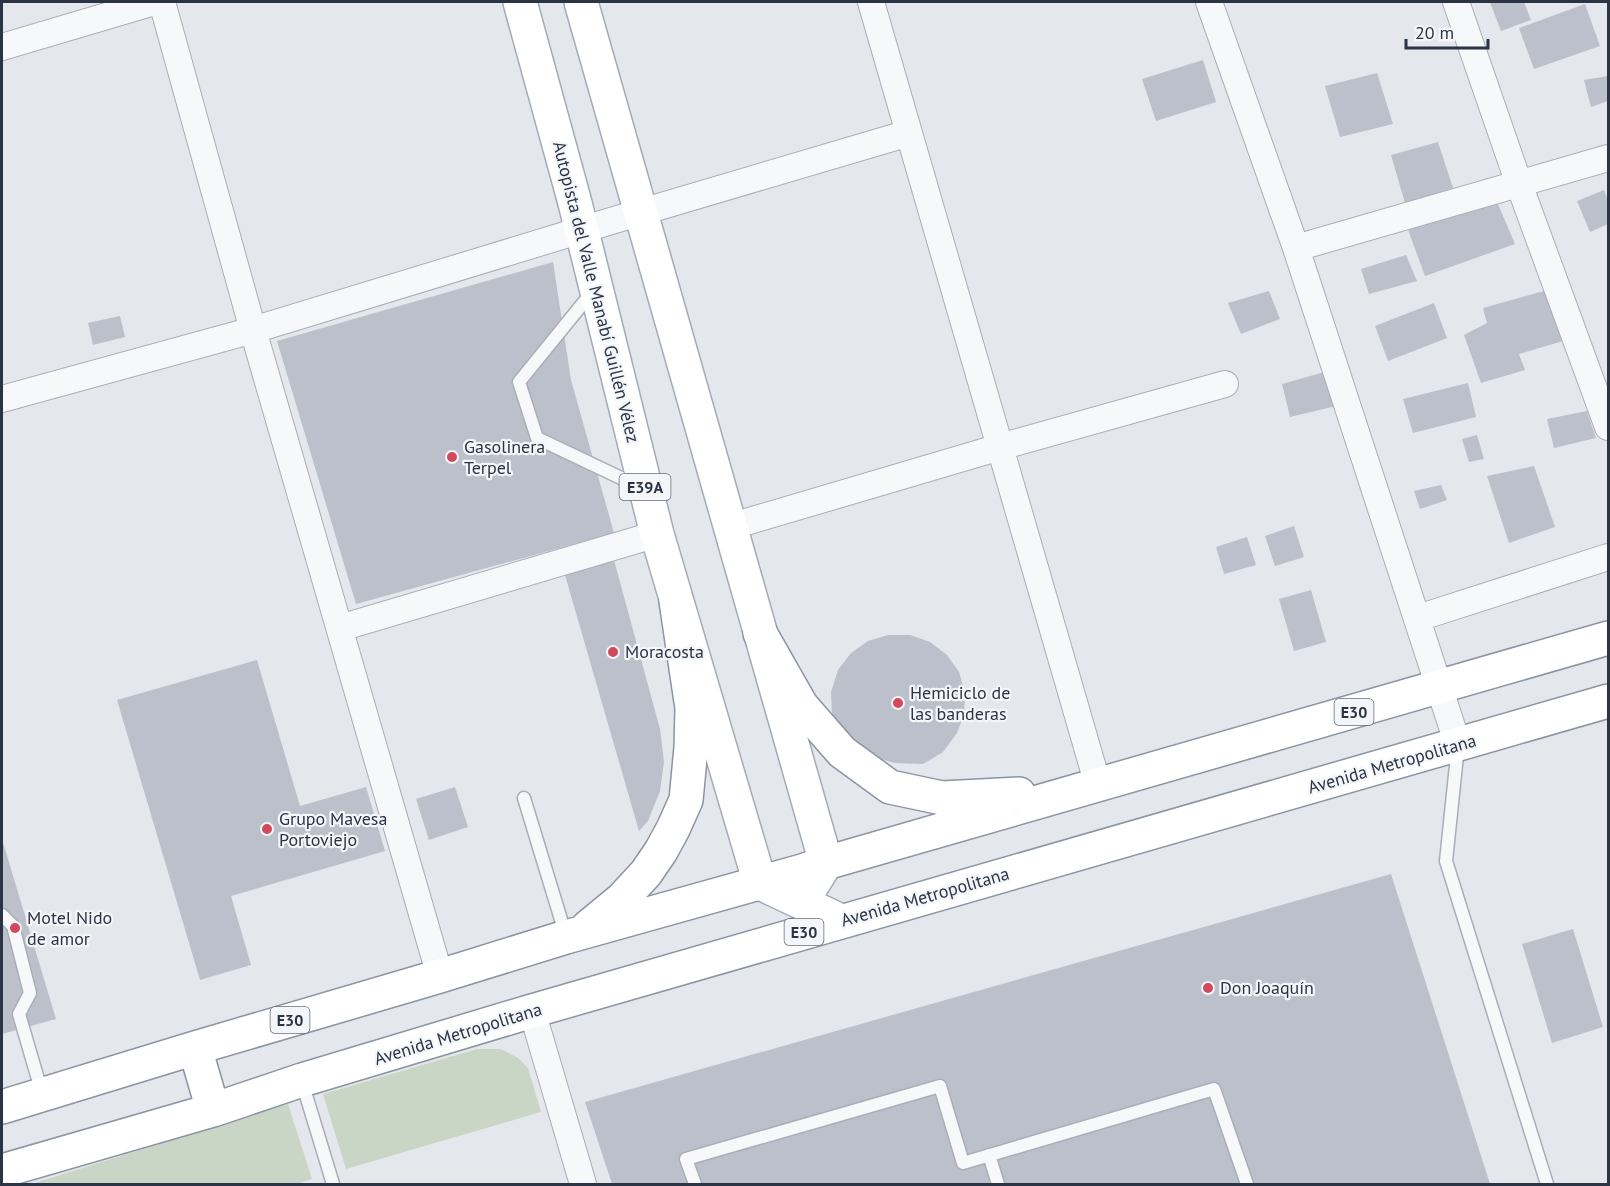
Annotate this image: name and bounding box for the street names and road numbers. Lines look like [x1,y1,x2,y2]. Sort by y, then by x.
street label: Autopista del Valle Manabí Guillén Vélez [548,139,645,445]
road number: E39A [620,474,670,500]
road number: E30 [1334,699,1374,725]
street label: Avenida Metropolitana [1305,728,1479,799]
street label: Avenida Metropolitana [838,861,1012,932]
road number: E30 [784,919,824,945]
street label: Avenida Metropolitana [371,997,544,1070]
road number: E30 [270,1007,310,1033]

